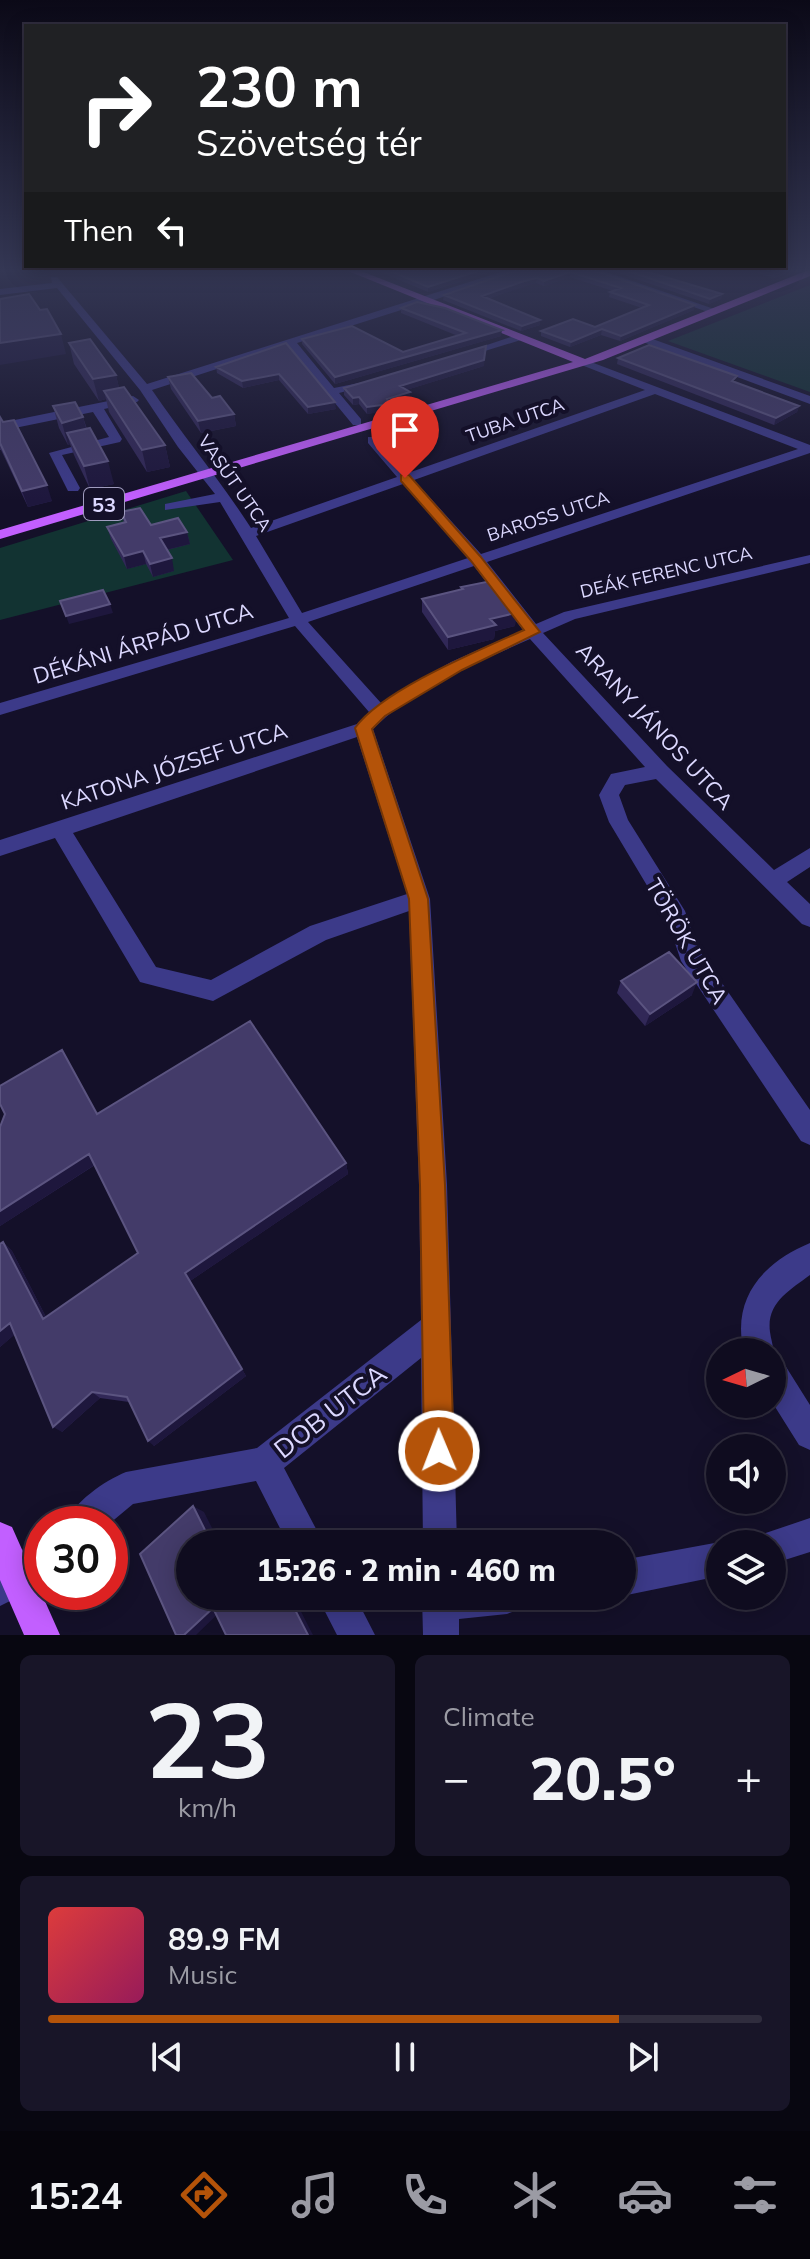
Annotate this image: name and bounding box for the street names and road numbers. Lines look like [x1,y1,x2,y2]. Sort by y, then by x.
street label: TUBA UTCA [463,392,567,448]
street label: VASÚT UTCA [193,430,277,536]
street label: BAROSS UTCA [484,485,612,547]
road number: 53 [84,488,124,520]
street label: DEÁK FERENC UTCA [578,541,754,603]
street label: DÉKÁNI ÁRPÁD UTCA [30,596,256,690]
street label: ARANY JÁNOS UTCA [570,637,740,815]
street label: KATONA JÓZSEF UTCA [57,716,291,816]
street label: TÖRÖK UTCA [640,873,734,1009]
street label: DOB UTCA [267,1357,393,1465]

